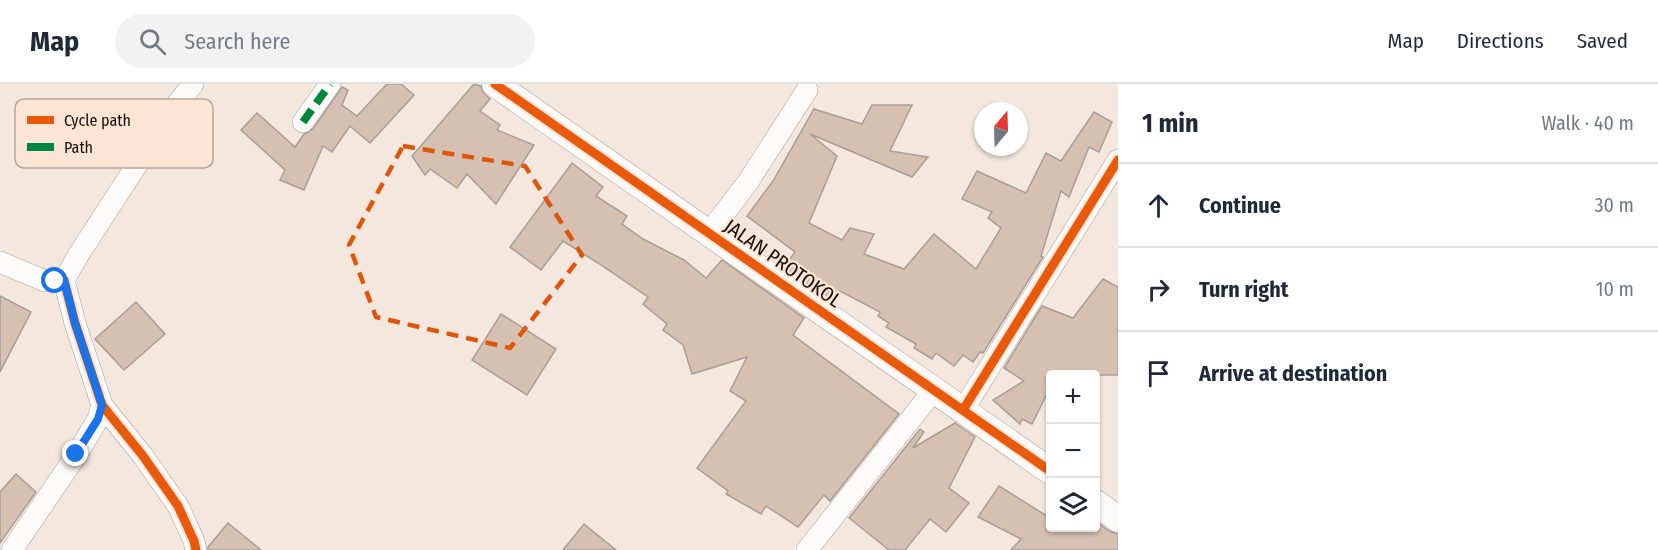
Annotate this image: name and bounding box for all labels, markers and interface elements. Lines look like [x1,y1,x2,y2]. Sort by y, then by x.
search box [115,14,535,68]
text: Map [30,25,79,58]
icon: search [136,25,169,58]
text: Search here [184,28,290,55]
text: Map [1387,28,1424,54]
text: Directions [1457,28,1544,54]
text: Saved [1577,28,1628,54]
legend [15,99,213,168]
north arrow [974,102,1028,156]
text: 1 min [1142,108,1199,139]
text: Cycle path [64,111,131,130]
text: Walk · 40 m [1542,111,1634,135]
text: Path [64,138,93,157]
icon: ahead [1142,189,1175,222]
text: Continue [1199,192,1281,219]
text: 30 m [1594,193,1634,217]
street label: JALAN PROTOKOL [720,214,847,313]
route start [41,267,67,293]
icon: right [1142,273,1175,306]
text: Turn right [1199,276,1288,303]
text: 10 m [1596,277,1634,301]
icon: arrive [1142,357,1175,390]
text: Arrive at destination [1199,360,1387,387]
map controls [1046,370,1100,532]
button: + [1046,370,1100,424]
button: − [1046,424,1100,478]
route end [62,440,88,466]
button: layers [1046,478,1100,532]

